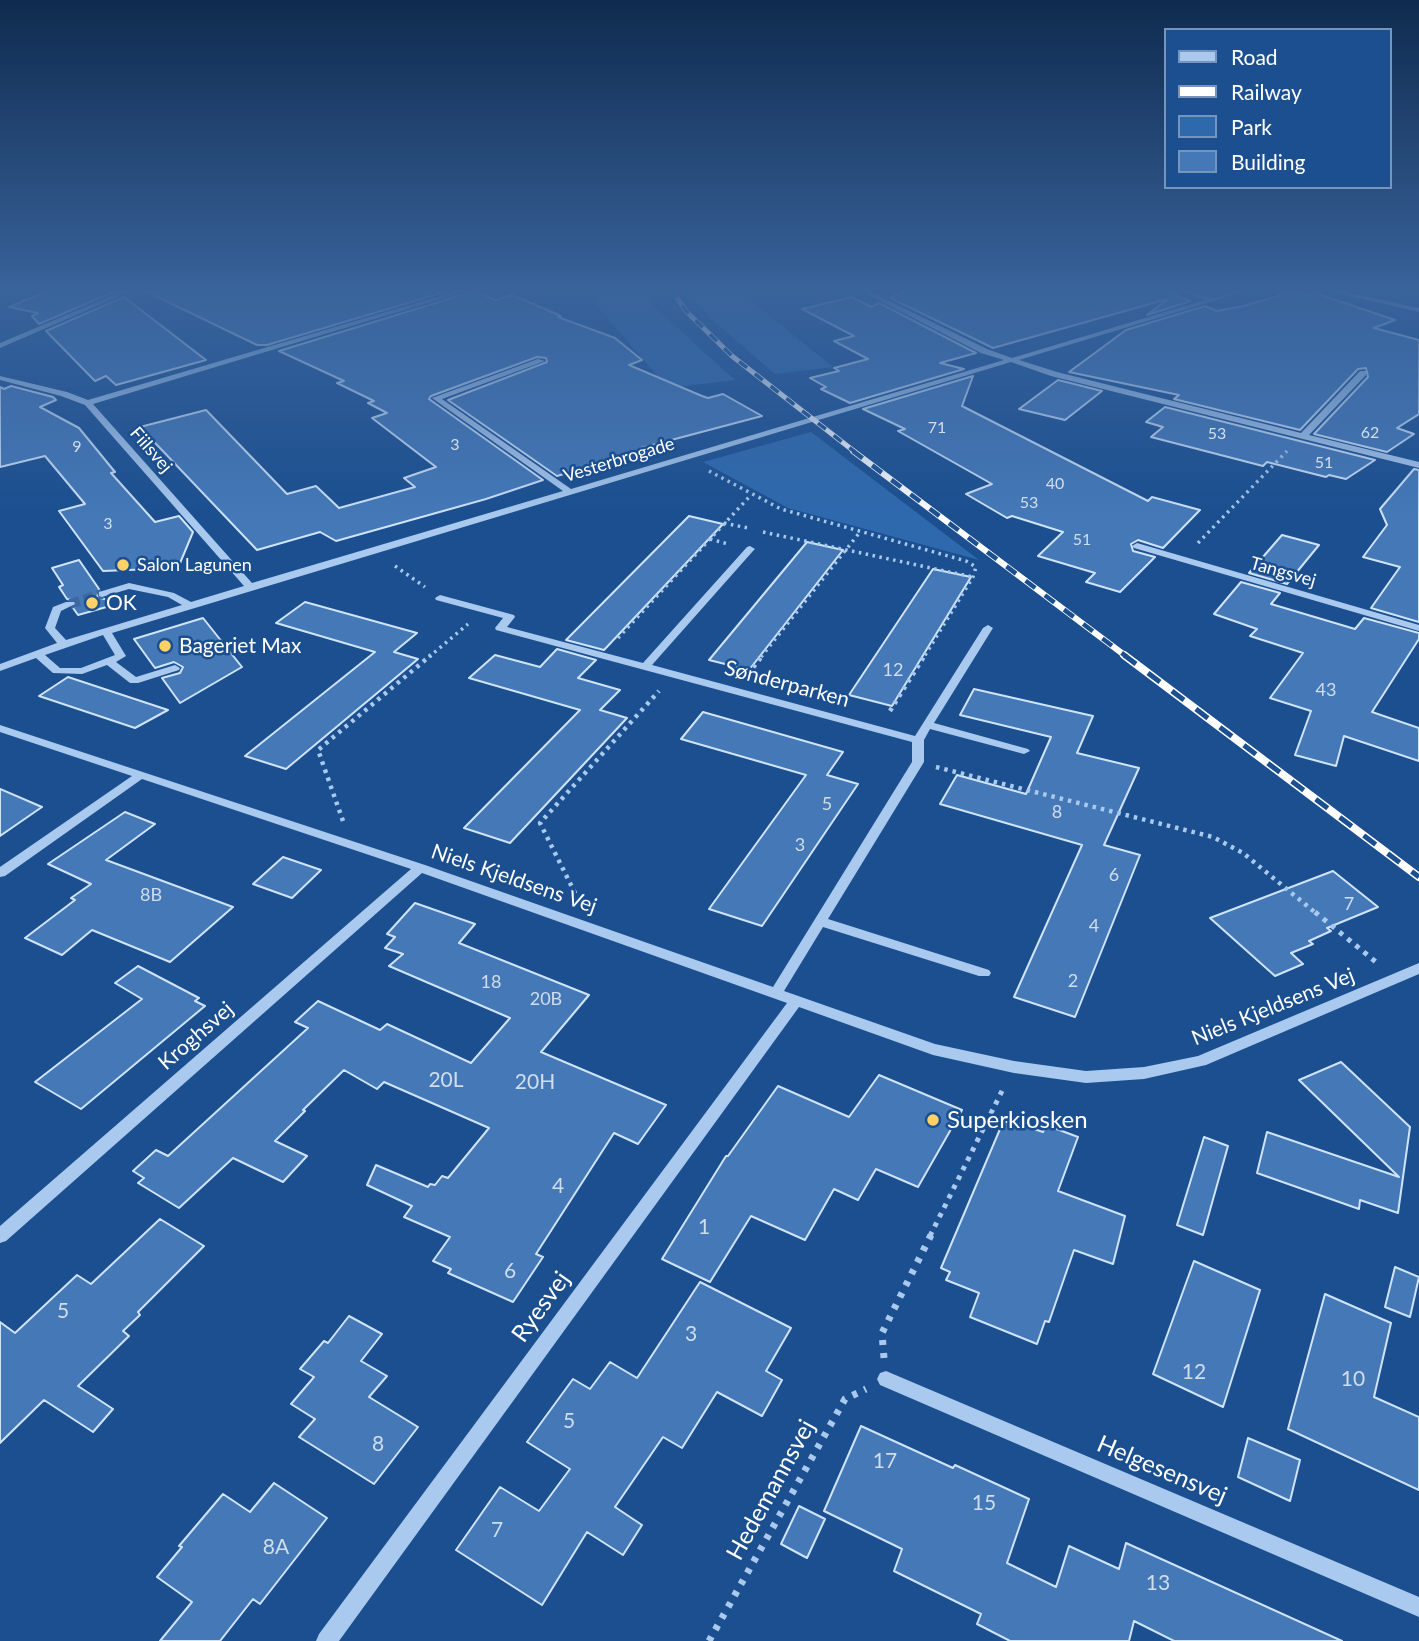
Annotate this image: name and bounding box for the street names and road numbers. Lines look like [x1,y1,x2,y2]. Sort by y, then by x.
street label: Fiilsvej [125,423,177,477]
street label: Vesterbrogade [561,433,677,487]
street label: Tangsvej [1248,552,1318,592]
street label: Sønderparken [722,655,852,713]
street label: Niels Kjeldsens Vej [428,839,600,919]
street label: Niels Kjeldsens Vej [1188,963,1358,1051]
street label: Kroghsvej [153,997,239,1075]
street label: Ryesvej [506,1266,576,1348]
street label: Hedemannsvej [721,1415,821,1565]
street label: Helgesensvej [1093,1430,1231,1510]

